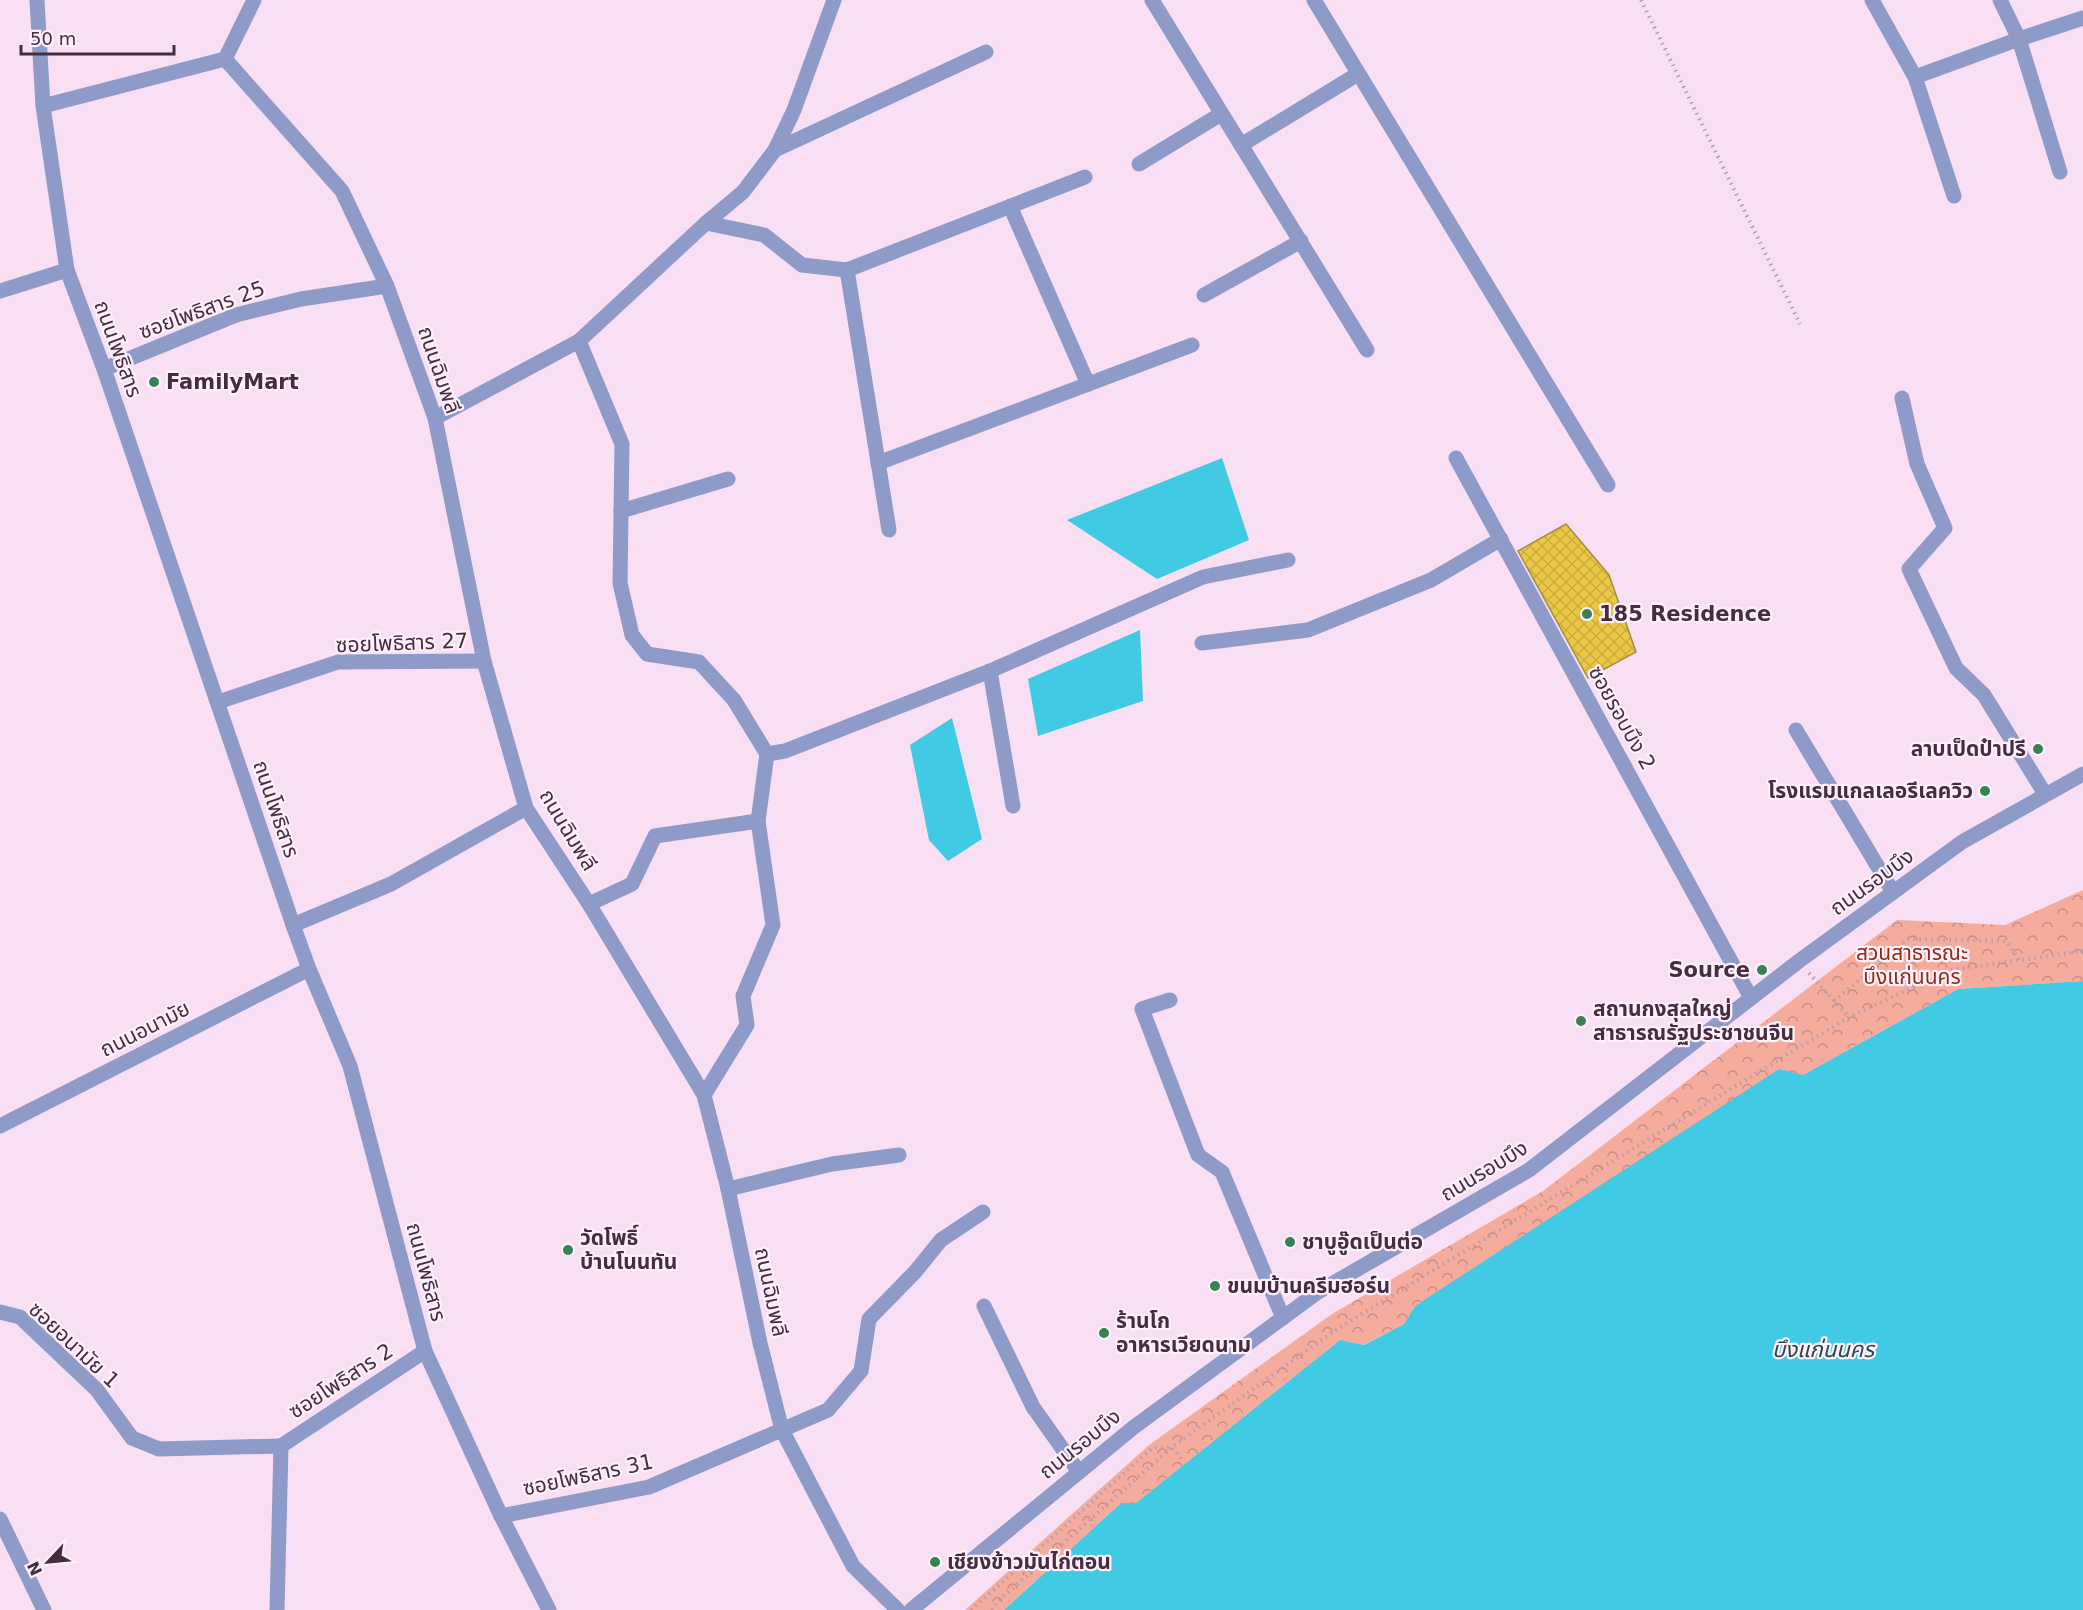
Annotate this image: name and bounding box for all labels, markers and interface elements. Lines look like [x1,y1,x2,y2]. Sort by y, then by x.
scale bar [21,18,174,56]
text: 50 m [30,28,76,49]
street label: ซอยโพธิสาร 25 [136,276,268,344]
street label: ถนนโพธิสาร [89,297,147,401]
street label: ถนนฉิมพลี [413,323,465,417]
place label: FamilyMart [166,370,299,394]
marker: FamilyMart [147,375,161,389]
place label: 185 Residence [1599,602,1771,626]
marker: 185 Residence [1580,607,1594,621]
street label: ซอยโพธิสาร 27 [335,629,469,657]
street label: ซอยรอบบึง 2 [1584,662,1660,774]
place label: ลาบเป็ดป๋าปรี [1911,737,2026,761]
marker: ลาบเป็ดป๋าปรี [2031,742,2045,756]
street label: ถนนโพธิสาร [248,757,304,861]
place label: โรงแรมแกลเลอรีเลควิว [1768,779,1973,803]
marker: โรงแรมแกลเลอรีเลควิว [1978,784,1992,798]
street label: ถนนฉิมพลี [534,785,602,875]
street label: ถนนรอบบึง [1826,844,1918,920]
park label: สวนสาธารณะ บึงแก่นนคร [1856,941,1968,989]
place label: Source [1668,958,1750,982]
marker: Source [1755,963,1769,977]
street label: ถนนอนามัย [96,996,194,1062]
place label: สถานกงสุลใหญ่ สาธารณรัฐประชาชนจีน [1593,997,1794,1045]
marker: สถานกงสุลใหญ่ สาธารณรัฐประชาชนจีน [1574,1014,1588,1028]
street label: ถนนรอบบึง [1436,1136,1532,1206]
street label: ถนนโพธิสาร [401,1220,451,1324]
place label: วัดโพธิ์ บ้านโนนทัน [580,1224,677,1274]
place label: ชาบูอู๊ดเป็นต่อ [1302,1230,1423,1255]
marker: ชาบูอู๊ดเป็นต่อ [1283,1235,1297,1249]
marker: วัดโพธิ์ บ้านโนนทัน [561,1243,575,1257]
street label: ถนนฉิมพลี [750,1245,792,1339]
place label: ขนมบ้านครีมฮอร์น [1227,1274,1390,1298]
marker: ขนมบ้านครีมฮอร์น [1208,1279,1222,1293]
street label: ซอยอนามัย 1 [24,1297,124,1393]
place label: ร้านโก อาหารเวียดนาม [1116,1309,1251,1357]
marker: ร้านโก อาหารเวียดนาม [1097,1326,1111,1340]
water label: บึงแก่นนคร [1772,1337,1876,1362]
street label: ซอยโพธิสาร 2 [285,1338,397,1424]
street label: ถนนรอบบึง [1035,1404,1125,1484]
street label: ซอยโพธิสาร 31 [521,1449,655,1501]
north arrow [18,1532,78,1592]
place label: เชียงข้าวมันไก่ตอน [947,1550,1111,1574]
marker: เชียงข้าวมันไก่ตอน [928,1555,942,1569]
text: N [23,1558,46,1579]

